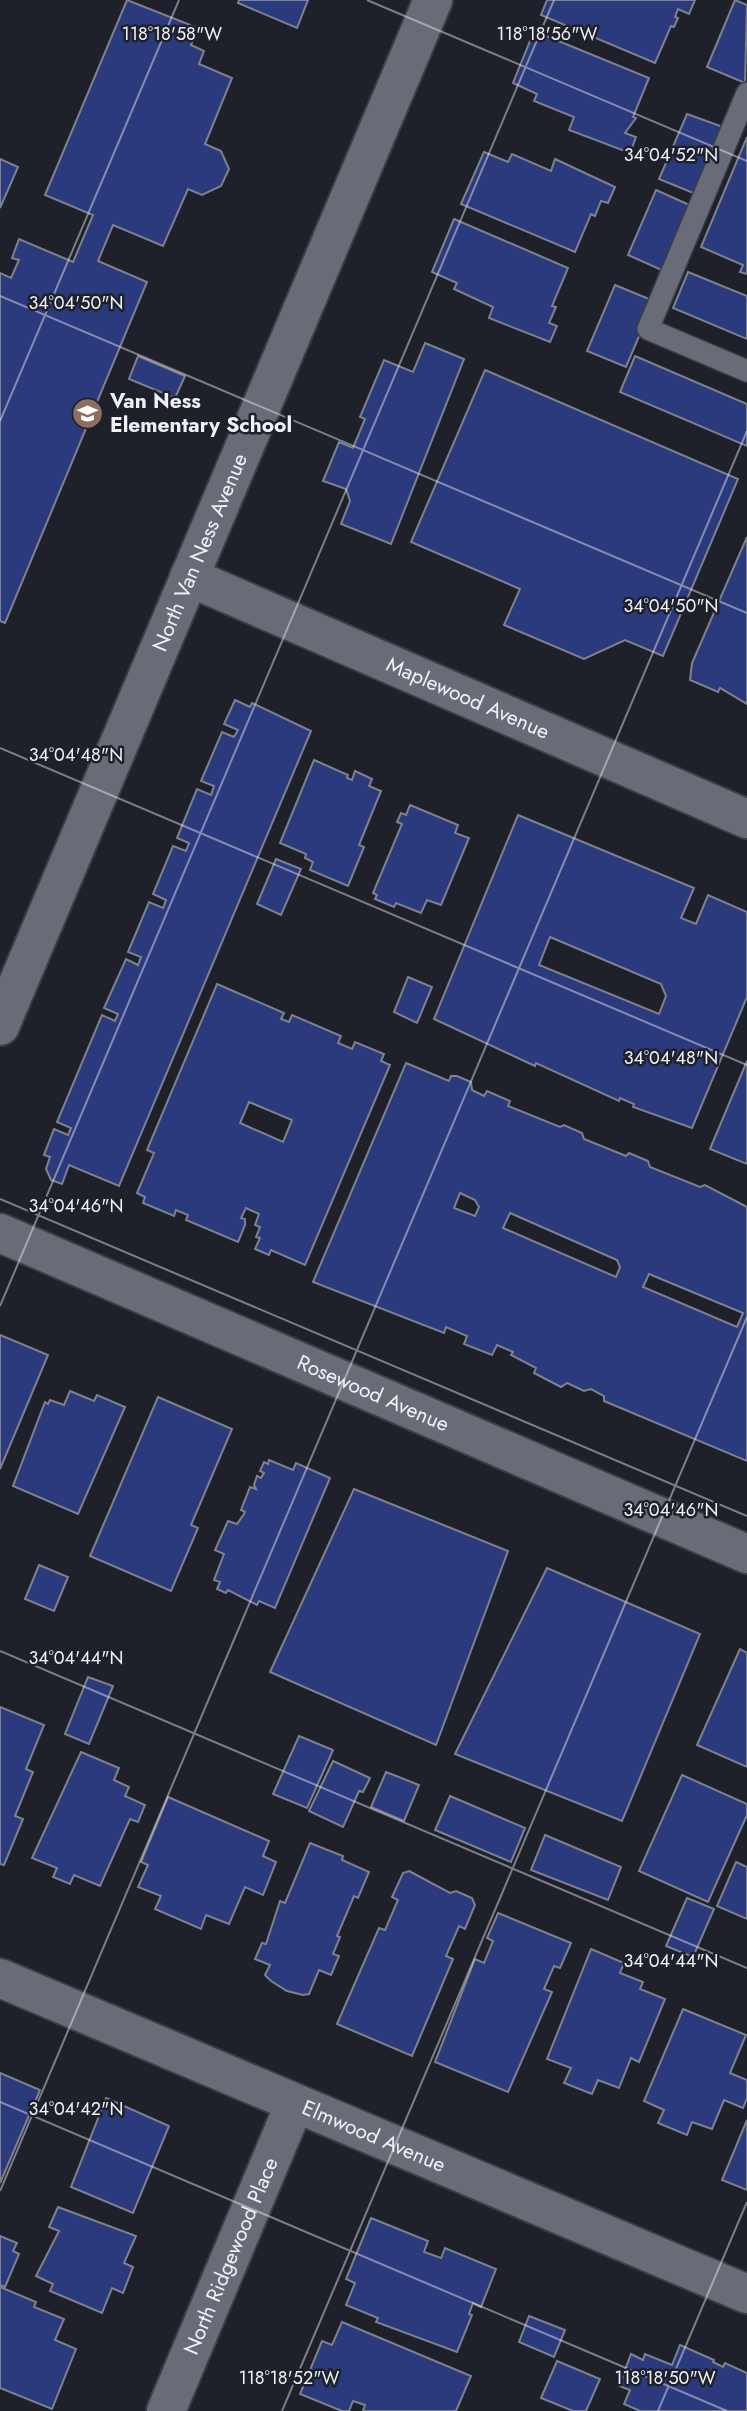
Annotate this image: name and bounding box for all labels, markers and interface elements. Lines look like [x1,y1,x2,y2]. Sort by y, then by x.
text: 118°18'58"W [122,21,222,47]
text: 118°18'56"W [497,21,598,47]
text: 34°04'52"N [624,142,718,168]
text: 34°04'50"N [28,290,124,316]
place label: Van Ness Elementary School [109,386,292,440]
school or university icon: Van Ness Elementary School [70,396,104,430]
street label: North Van Ness Avenue [145,449,255,656]
text: 34°04'50"N [623,593,719,619]
street label: Maplewood Avenue [382,649,554,747]
text: 34°04'48"N [29,742,123,768]
text: 34°04'48"N [624,1045,718,1071]
text: 34°04'46"N [29,1193,123,1219]
street label: Rosewood Avenue [292,1347,454,1439]
text: 34°04'46"N [624,1497,718,1523]
text: 34°04'44"N [28,1645,124,1671]
text: 34°04'44"N [623,1948,719,1974]
street label: Elmwood Avenue [297,2092,451,2180]
text: 34°04'42"N [29,2096,123,2122]
street label: North Ridgewood Place [176,2153,286,2359]
text: 118°18'52"W [239,2365,340,2391]
text: 118°18'50"W [614,2365,716,2391]

